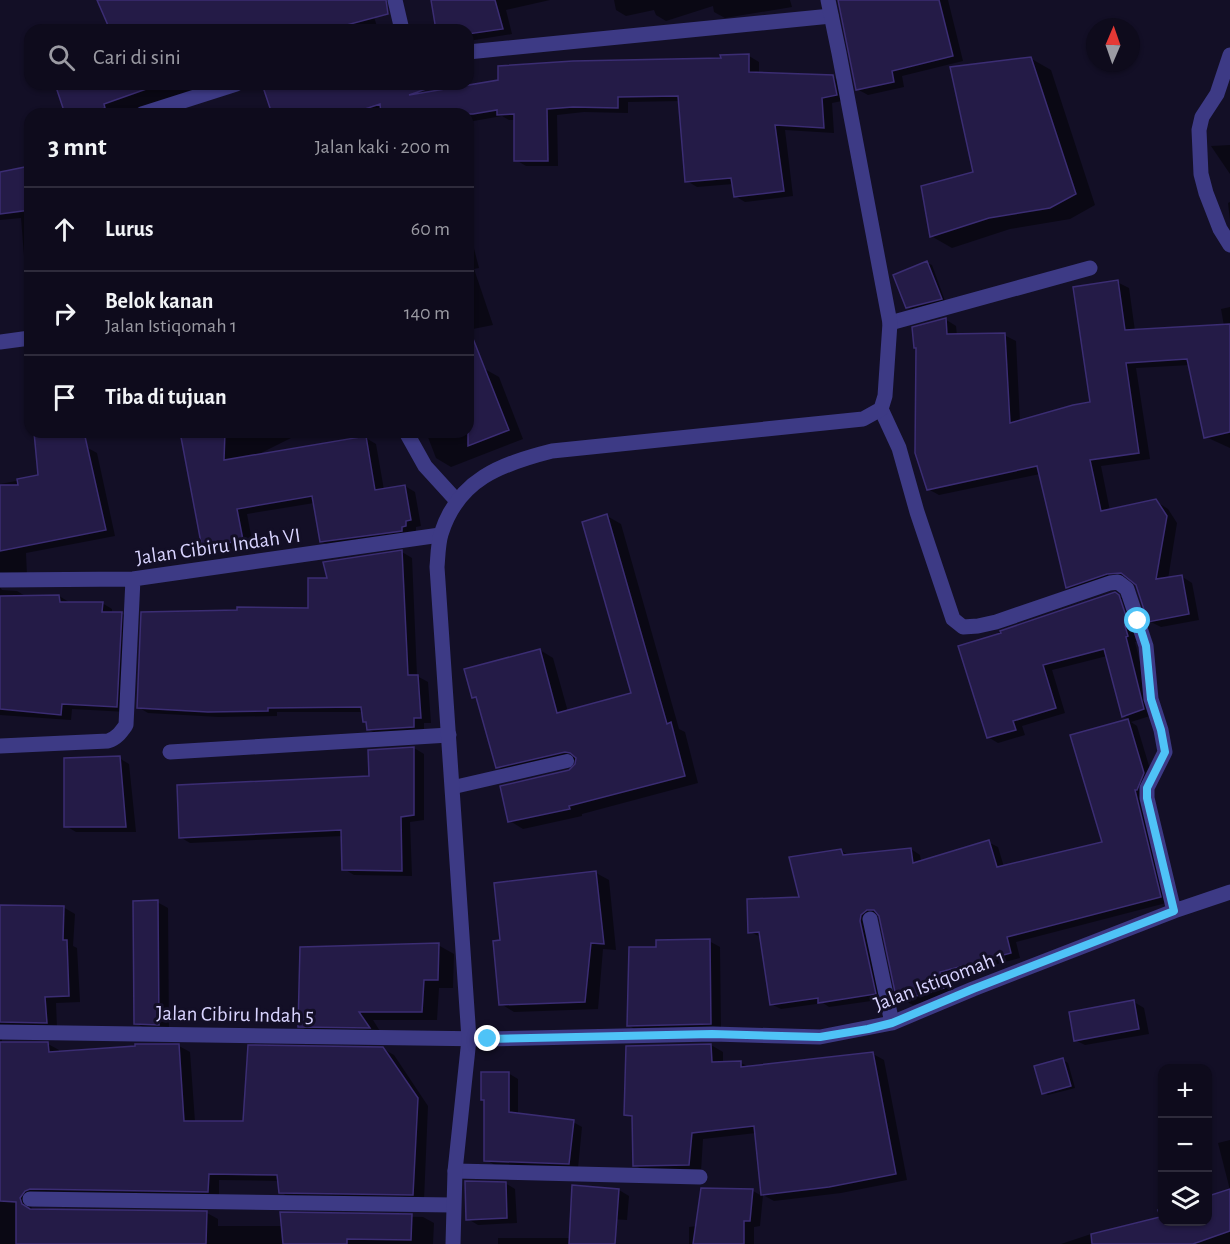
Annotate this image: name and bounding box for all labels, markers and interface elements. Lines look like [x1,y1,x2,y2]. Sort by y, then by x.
north arrow [1086,18,1140,72]
search box [24,24,474,90]
icon: search [45,41,78,74]
text: Cari di sini [93,46,181,68]
text: 3 mnt [48,134,107,160]
text: Jalan kaki · 200 m [315,137,450,157]
icon: ahead [48,213,81,246]
text: Lurus [105,218,154,240]
text: 60 m [411,219,450,239]
text: Belok kanan [105,290,213,312]
icon: right [48,297,81,330]
text: 140 m [404,303,450,323]
text: Jalan Istiqomah 1 [105,316,237,336]
icon: arrive [48,381,81,414]
text: Tiba di tujuan [105,386,227,408]
street label: Jalan Cibiru Indah VI [134,525,302,568]
route start [1124,607,1150,633]
street label: Jalan Istiqomah 1 [871,946,1008,1015]
street label: Jalan Cibiru Indah 5 [156,1003,314,1026]
route end [474,1025,500,1051]
map controls [1158,1064,1212,1226]
button: + [1158,1064,1212,1118]
button: − [1158,1118,1212,1172]
button: layers [1158,1172,1212,1226]

